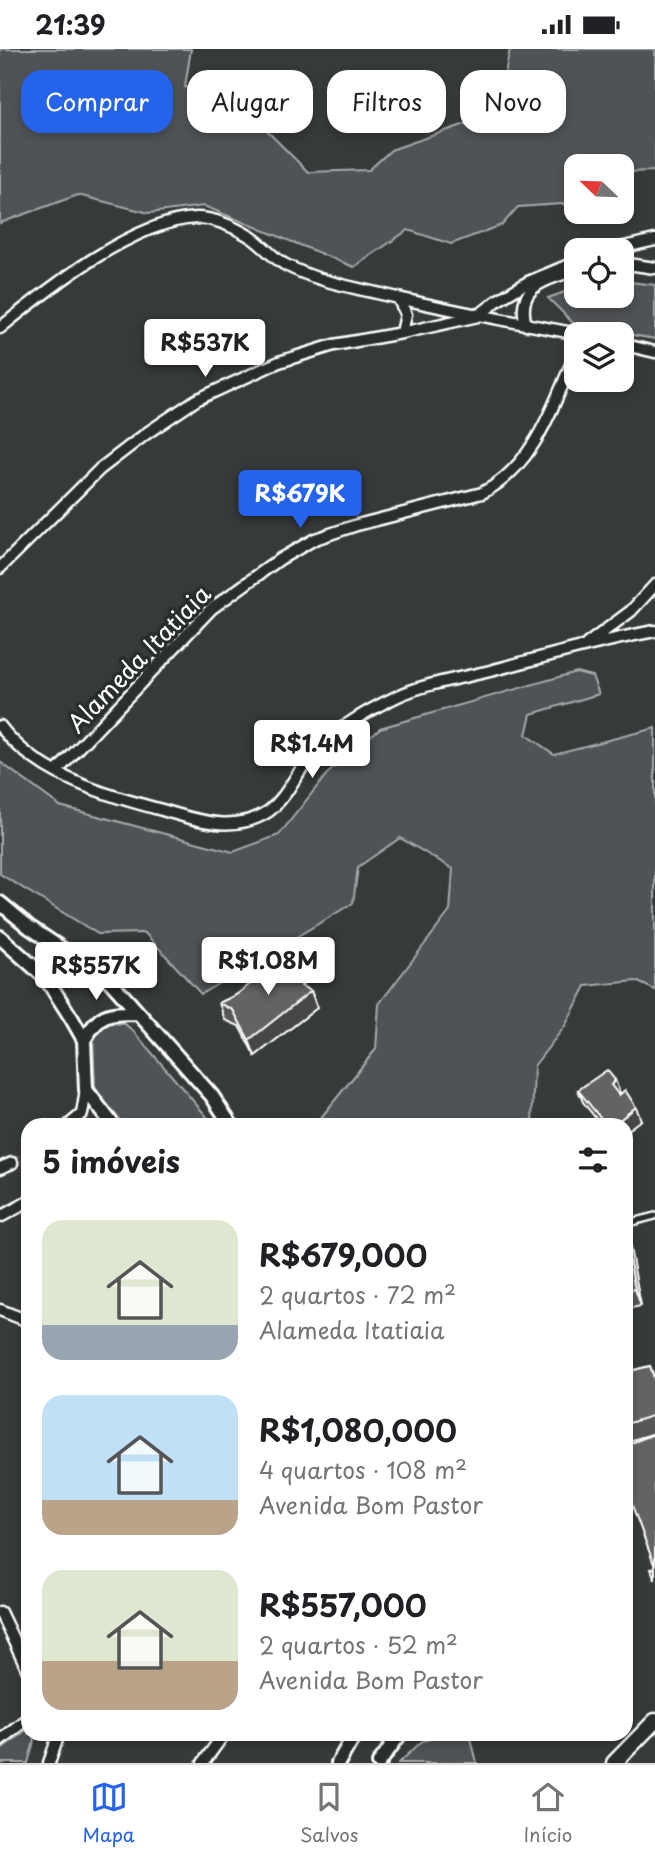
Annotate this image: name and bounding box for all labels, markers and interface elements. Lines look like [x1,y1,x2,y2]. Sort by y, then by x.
text: 21:39 [35,5,105,44]
chip: Comprar [21,70,173,133]
chip: Alugar [187,70,313,133]
chip: Filtros [327,70,446,133]
chip: Novo [460,70,566,133]
north arrow [564,154,634,224]
map controls [564,154,634,392]
button: locate [564,238,634,308]
pin: R$537K [148,319,262,379]
button: layers [564,322,634,392]
text: R$537K [160,324,250,359]
pin: R$679K [243,470,357,530]
text: R$679K [255,475,345,510]
street label: Alameda Itatiaia [58,576,218,740]
pin: R$1.4M [255,721,369,780]
text: R$1.4M [270,725,354,760]
pin: R$1.08M [203,937,333,997]
text: R$1.08M [218,942,318,977]
pin: R$557K [39,943,153,1002]
text: R$557K [51,947,141,982]
text: 5 imóveis [42,1138,180,1183]
icon: filters [574,1141,612,1179]
text: R$679,000 [259,1232,427,1277]
icon: home [98,1248,182,1332]
text: 2 quartos · 72 m² [259,1277,456,1312]
text: Alameda Itatiaia [259,1312,445,1347]
text: R$1,080,000 [259,1407,457,1452]
icon: home [98,1423,182,1507]
text: 4 quartos · 108 m² [259,1452,467,1487]
text: Avenida Bom Pastor [259,1487,483,1522]
text: R$557,000 [259,1582,426,1627]
icon: home [98,1598,182,1682]
text: 2 quartos · 52 m² [259,1627,458,1662]
text: Avenida Bom Pastor [259,1662,483,1697]
tab: Mapa [83,1778,135,1848]
tab: Salvos [300,1778,359,1848]
tab: Início [524,1778,572,1848]

